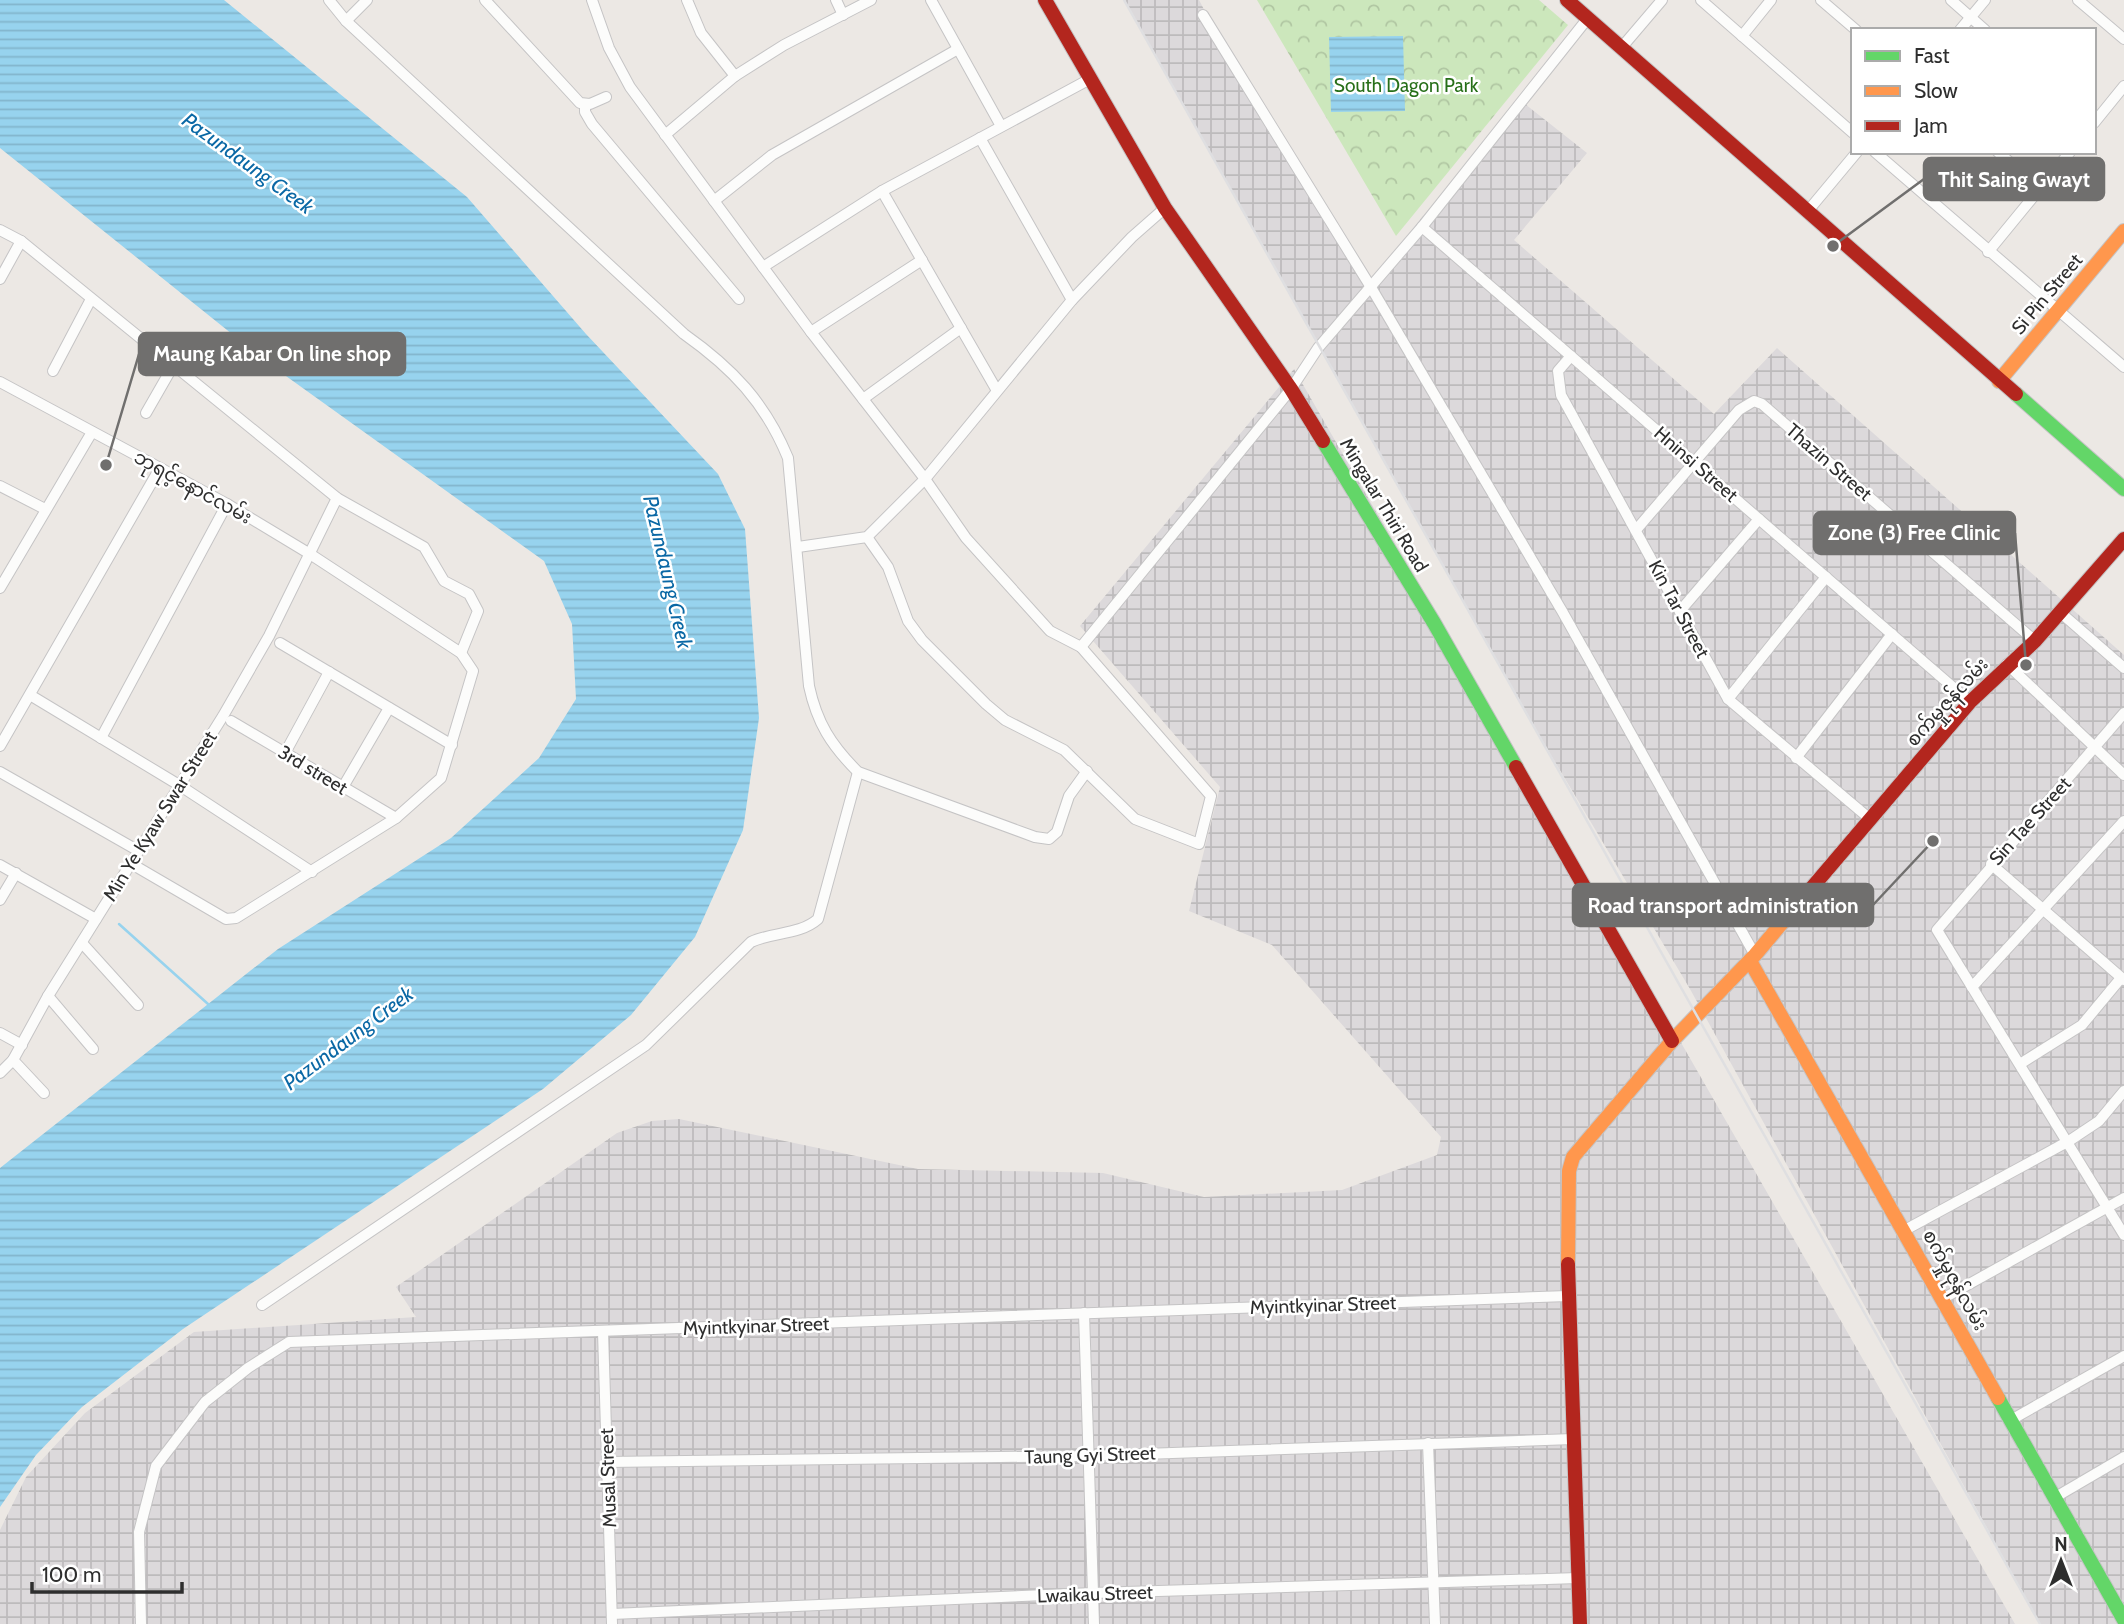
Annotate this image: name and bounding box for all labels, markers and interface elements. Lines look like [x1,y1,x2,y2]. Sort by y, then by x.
legend [1851,28,2096,154]
text: Fast [1914,43,1950,68]
park label: South Dagon Park [1334,74,1479,97]
text: Slow [1914,78,1958,103]
water label: Pazundaung Creek [177,107,319,220]
text: Jam [1913,113,1948,138]
callout: Thit Saing Gwayt [1924,158,2104,200]
text: Thit Saing Gwayt [1938,167,2090,192]
street label: Si Pin Street [2007,249,2088,339]
callout: Maung Kabar On line shop [139,333,405,375]
text: Maung Kabar On line shop [153,341,391,366]
street label: Thazin Street [1781,419,1877,506]
street label: Hninsi Street [1649,421,1743,507]
street label: Mingalar Thiri Road [1335,434,1433,576]
street label: ဘုရင့်နောင်လမ်း [128,443,257,533]
water label: Pazundaung Creek [638,493,698,652]
callout: Zone (3) Free Clinic [1814,512,2015,554]
text: Zone (3) Free Clinic [1828,520,2001,545]
street label: Kin Tar Street [1644,556,1715,662]
street label: စက်မှုဇုန်လမ်း [1899,651,1997,755]
street label: Min Ye Kyaw Swar Street [98,726,222,905]
street label: 3rd street [274,740,352,800]
street label: Sin Tae Street [1984,772,2076,870]
callout: Road transport administration [1573,884,1873,926]
text: Road transport administration [1587,893,1859,918]
water label: Pazundaung Creek [278,980,419,1095]
street label: စက်မှုဇုန်လမ်း [1914,1224,1995,1337]
street label: Myintkyinar Street [1249,1291,1397,1319]
street label: Myintkyinar Street [682,1312,830,1340]
street label: Musal Street [595,1427,621,1528]
street label: Taung Gyi Street [1024,1441,1157,1469]
north arrow [2026,1526,2096,1596]
text: N [2054,1533,2068,1556]
scale bar [32,1550,182,1594]
text: 100 m [42,1562,101,1587]
street label: Lwaikau Street [1037,1580,1154,1608]

